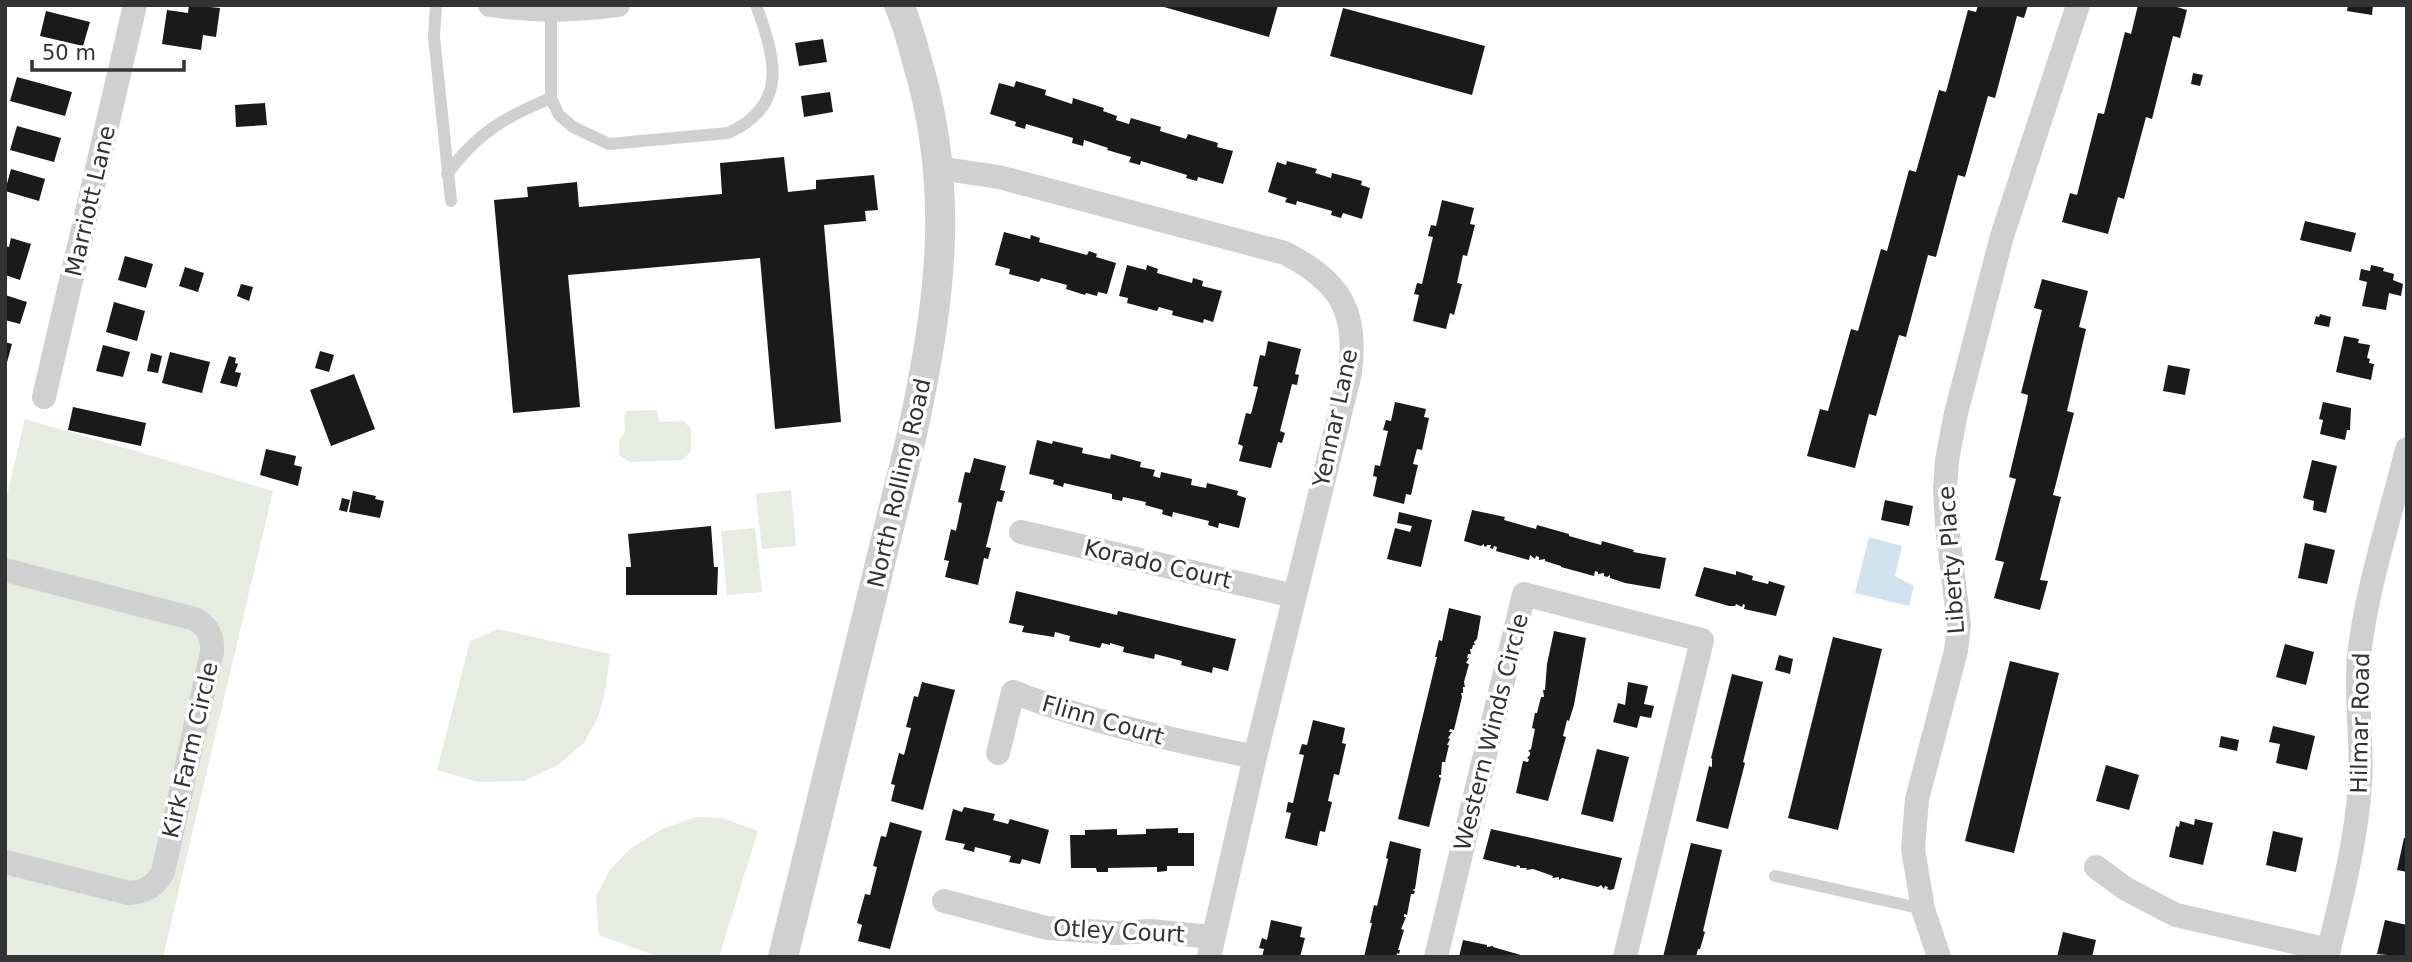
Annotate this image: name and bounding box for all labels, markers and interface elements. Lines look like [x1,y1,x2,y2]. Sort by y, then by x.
scale bar [32,28,184,72]
text: 50 m [42,41,96,65]
street label: Marriott Lane [60,123,120,279]
street label: Yennar Lane [1307,346,1362,491]
street label: North Rolling Road [862,376,936,590]
street label: Liberty Place [1933,485,1969,635]
street label: Korado Court [1082,534,1234,594]
street label: Western Winds Circle [1449,611,1533,853]
street label: Hilmar Road [2346,652,2374,794]
street label: Kirk Farm Circle [157,659,223,841]
street label: Flinn Court [1039,690,1167,750]
street label: Otley Court [1053,915,1185,947]

